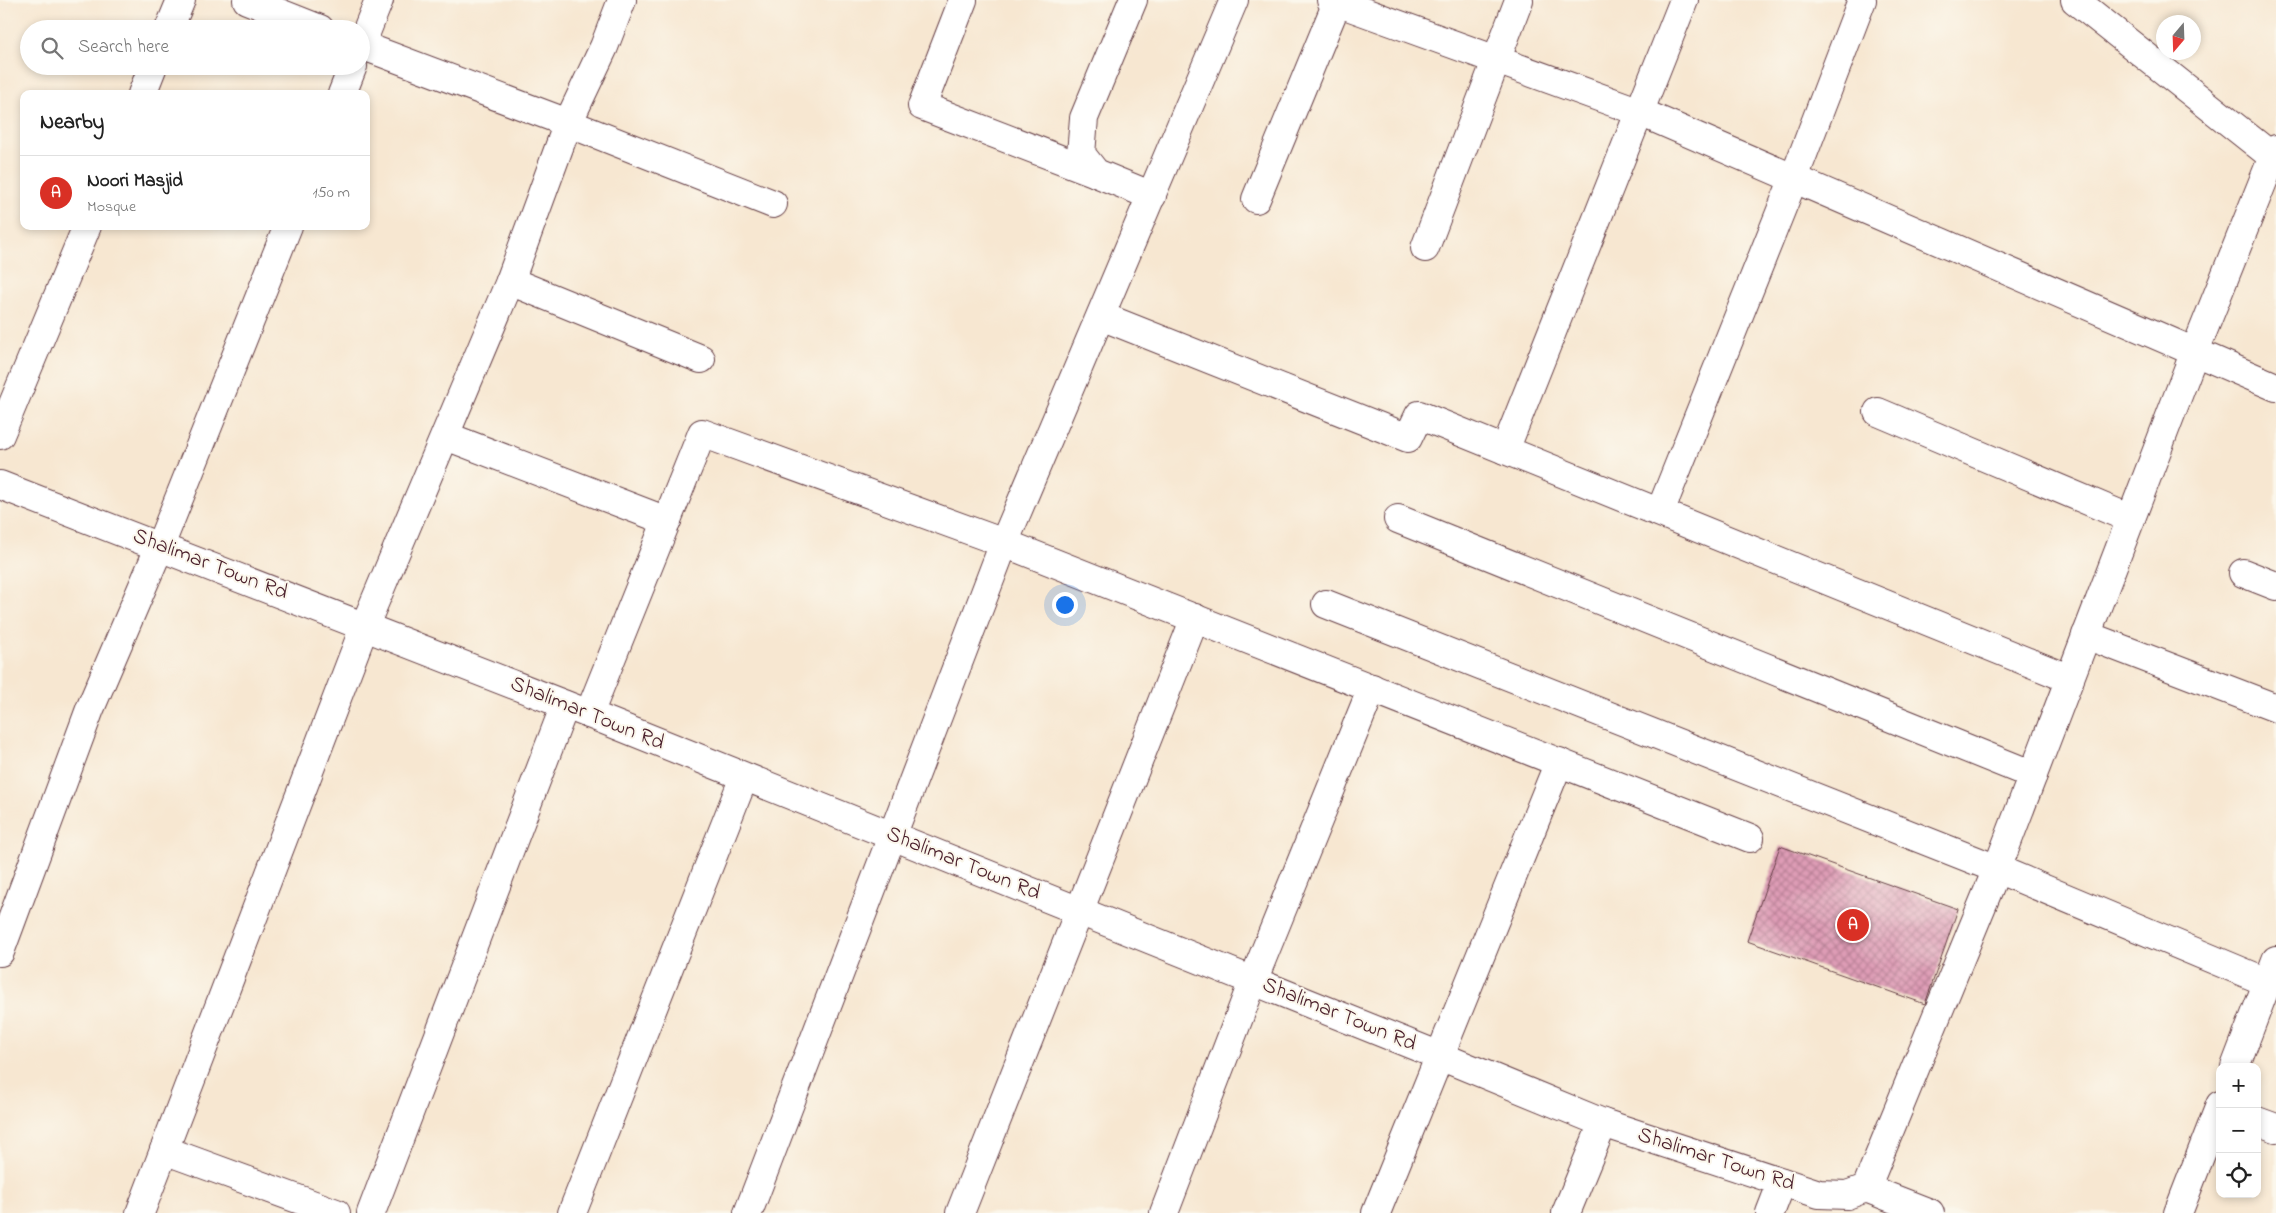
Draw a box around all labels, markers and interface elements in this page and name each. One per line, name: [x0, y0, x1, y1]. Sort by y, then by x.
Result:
north arrow: [2156, 15, 2201, 60]
search box: [20, 20, 370, 75]
icon: search: [38, 34, 66, 62]
text: Search here: [78, 34, 169, 61]
text: Nearby: [40, 108, 104, 138]
text: Noori Masjid: [87, 168, 183, 195]
text: A: [51, 181, 61, 205]
text: 150 m: [312, 181, 350, 205]
text: Mosque: [87, 195, 136, 219]
street label: Shalimar Town Rd: [128, 521, 292, 609]
your location: [1052, 592, 1078, 618]
street label: Shalimar Town Rd: [505, 668, 669, 760]
street label: Shalimar Town Rd: [881, 818, 1045, 910]
pin: A: [1837, 906, 1869, 944]
street label: Shalimar Town Rd: [1257, 969, 1421, 1061]
map controls: [2216, 1063, 2261, 1198]
button: +: [2216, 1063, 2261, 1108]
button: −: [2216, 1108, 2261, 1153]
street label: Shalimar Town Rd: [1633, 1119, 1799, 1201]
button: locate: [2216, 1153, 2261, 1198]

